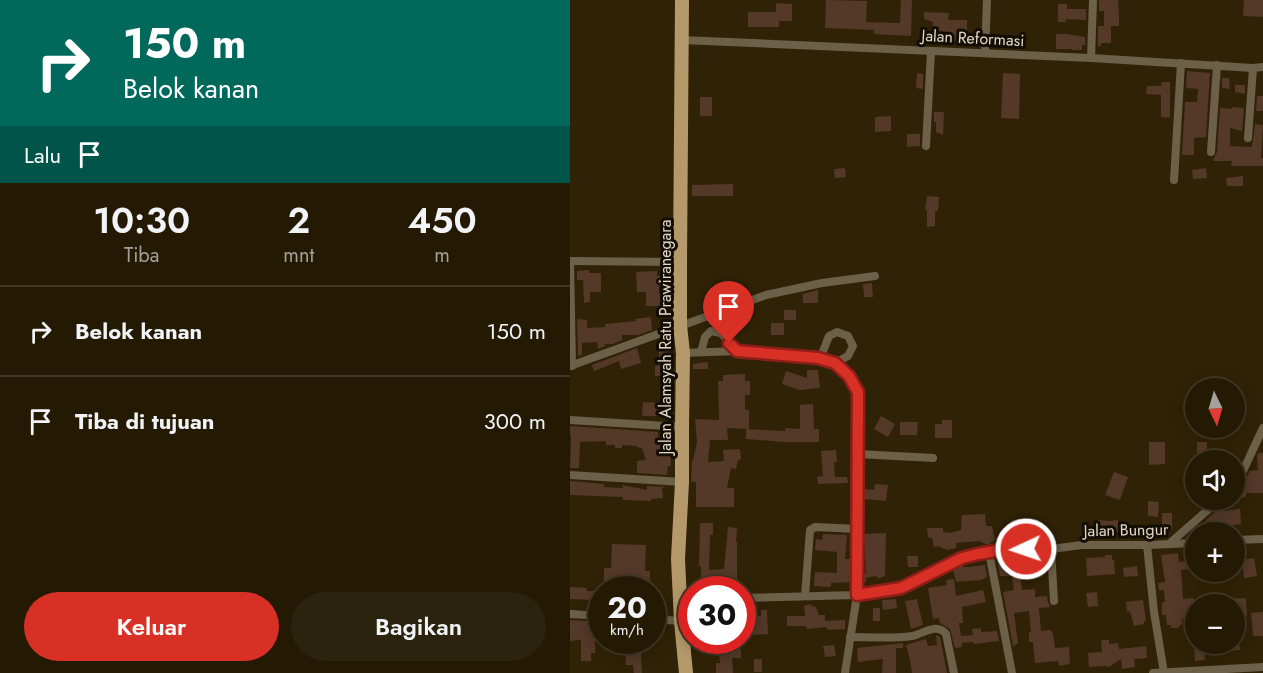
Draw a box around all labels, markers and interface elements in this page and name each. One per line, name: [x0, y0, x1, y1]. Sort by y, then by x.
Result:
text: 150 m: [123, 13, 246, 74]
icon: right: [24, 24, 102, 102]
street label: Jalan Reformasi: [919, 24, 1025, 52]
text: Belok kanan: [123, 69, 259, 108]
icon: arrive: [73, 138, 106, 171]
text: Lalu: [24, 139, 61, 171]
text: 10:30: [93, 194, 190, 246]
text: 2: [287, 194, 310, 246]
text: 450: [407, 194, 477, 246]
street label: Jalan Alamsyah Ratu Prawiranegara: [654, 220, 677, 456]
text: Tiba: [124, 241, 159, 270]
text: mnt: [283, 241, 314, 270]
text: m: [434, 241, 450, 270]
pin: [703, 281, 754, 343]
icon: arrive: [712, 290, 745, 323]
icon: right: [24, 315, 57, 348]
text: Belok kanan: [75, 315, 202, 347]
text: 150 m: [487, 315, 546, 347]
north arrow: [1185, 378, 1245, 438]
map controls: [1185, 378, 1245, 654]
icon: arrive: [24, 405, 57, 438]
text: Tiba di tujuan: [75, 405, 214, 437]
text: 300 m: [484, 405, 546, 437]
button: sound: [1185, 450, 1245, 510]
position arrow: [994, 517, 1058, 581]
street label: Jalan Bungur: [1081, 518, 1169, 542]
button: +: [1185, 522, 1245, 582]
speed limit sign: 30: [678, 576, 756, 654]
text: 20: [607, 586, 647, 629]
button: Keluar: [24, 592, 279, 661]
button: Bagikan: [291, 592, 546, 661]
button: −: [1185, 594, 1245, 654]
text: km/h: [610, 619, 644, 641]

